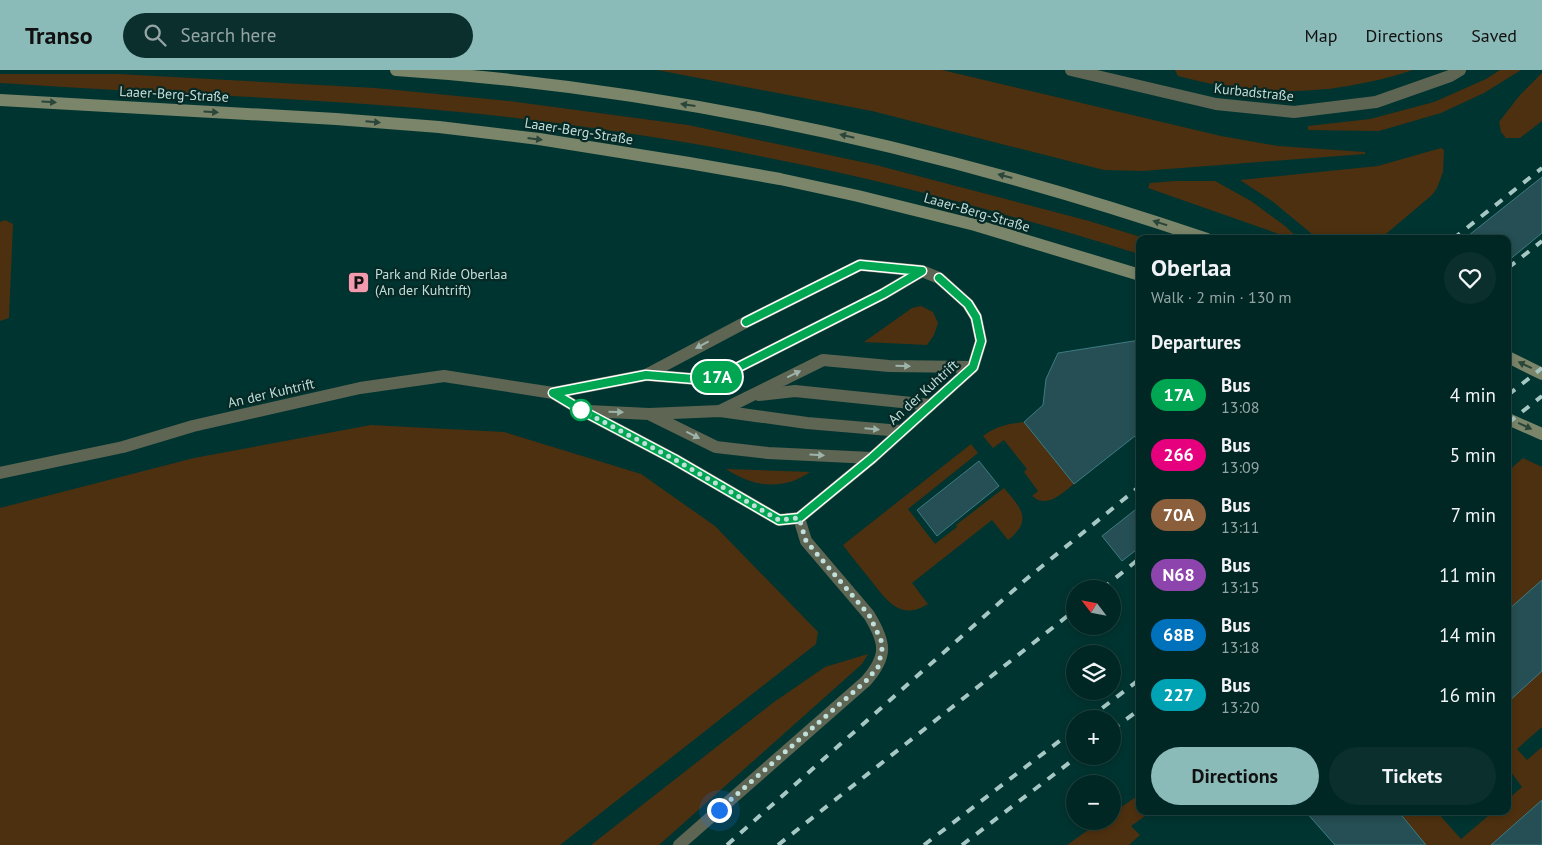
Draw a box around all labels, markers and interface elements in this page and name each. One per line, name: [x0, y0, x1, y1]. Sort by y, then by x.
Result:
search box: [123, 13, 473, 58]
text: Transo: [25, 20, 93, 51]
icon: search: [141, 21, 169, 49]
text: Search here: [181, 23, 276, 47]
text: Map: [1305, 24, 1337, 47]
text: Directions: [1365, 24, 1443, 47]
text: Saved: [1471, 24, 1517, 47]
street label: Kurbadstraße: [1213, 79, 1295, 105]
street label: Laaer-Berg-Straße: [119, 82, 229, 106]
one-way arrow: [41, 99, 57, 107]
one-way arrow: [680, 101, 696, 109]
one-way arrow: [203, 108, 219, 116]
street label: Laaer-Berg-Straße: [523, 114, 635, 148]
one-way arrow: [365, 118, 381, 126]
one-way arrow: [840, 132, 855, 140]
one-way arrow: [527, 135, 543, 143]
one-way arrow: [997, 171, 1012, 179]
street label: Laaer-Berg-Straße: [922, 188, 1032, 236]
one-way arrow: [1153, 219, 1168, 227]
text: Oberlaa: [1151, 252, 1231, 283]
button: heart: [1444, 252, 1496, 304]
place label: Park and Ride Oberlaa (An der Kuhtrift): [375, 265, 507, 299]
parking icon: Park and Ride Oberlaa (An der Kuhtrift): [347, 270, 371, 294]
text: Walk · 2 min · 130 m: [1151, 287, 1291, 307]
text: Departures: [1151, 330, 1241, 354]
one-way arrow: [695, 341, 710, 349]
street label: An der Kuhtrift: [884, 356, 962, 428]
line badge: 17A: [688, 361, 746, 393]
one-way arrow: [1518, 361, 1532, 369]
one-way arrow: [895, 362, 911, 370]
text: 17A: [702, 365, 732, 388]
one-way arrow: [787, 370, 801, 378]
text: Bus: [1221, 373, 1250, 397]
street label: An der Kuhtrift: [226, 374, 316, 412]
text: 17A: [1163, 383, 1194, 406]
text: 4 min: [1450, 383, 1496, 407]
text: 13:08: [1221, 397, 1259, 417]
unlabelled marker: [570, 399, 592, 421]
one-way arrow: [608, 409, 624, 417]
one-way arrow: [1518, 423, 1532, 431]
one-way arrow: [864, 425, 880, 433]
one-way arrow: [685, 431, 700, 439]
text: Bus: [1221, 433, 1250, 457]
text: 266: [1163, 443, 1194, 466]
text: 5 min: [1450, 443, 1496, 467]
one-way arrow: [809, 452, 825, 460]
text: 13:09: [1221, 457, 1259, 477]
text: Bus: [1221, 493, 1250, 517]
text: 70A: [1163, 503, 1194, 526]
text: 7 min: [1451, 503, 1496, 527]
text: 13:11: [1221, 517, 1259, 537]
text: Bus: [1221, 553, 1250, 577]
text: N68: [1162, 563, 1195, 586]
text: 11 min: [1439, 563, 1496, 587]
text: 13:15: [1221, 577, 1259, 597]
north arrow: [1066, 580, 1121, 635]
map controls: [1066, 580, 1121, 830]
text: Bus: [1221, 613, 1250, 637]
text: 68B: [1163, 623, 1194, 646]
text: 14 min: [1439, 623, 1496, 647]
text: 13:18: [1221, 637, 1259, 657]
button: layers: [1066, 645, 1121, 700]
text: Bus: [1221, 673, 1250, 697]
text: 227: [1163, 683, 1194, 706]
text: 16 min: [1439, 683, 1496, 707]
text: 13:20: [1221, 697, 1259, 717]
button: +: [1066, 710, 1121, 765]
button: Directions: [1151, 747, 1319, 805]
button: Tickets: [1329, 747, 1496, 805]
button: −: [1066, 775, 1121, 830]
your location: [707, 798, 732, 823]

